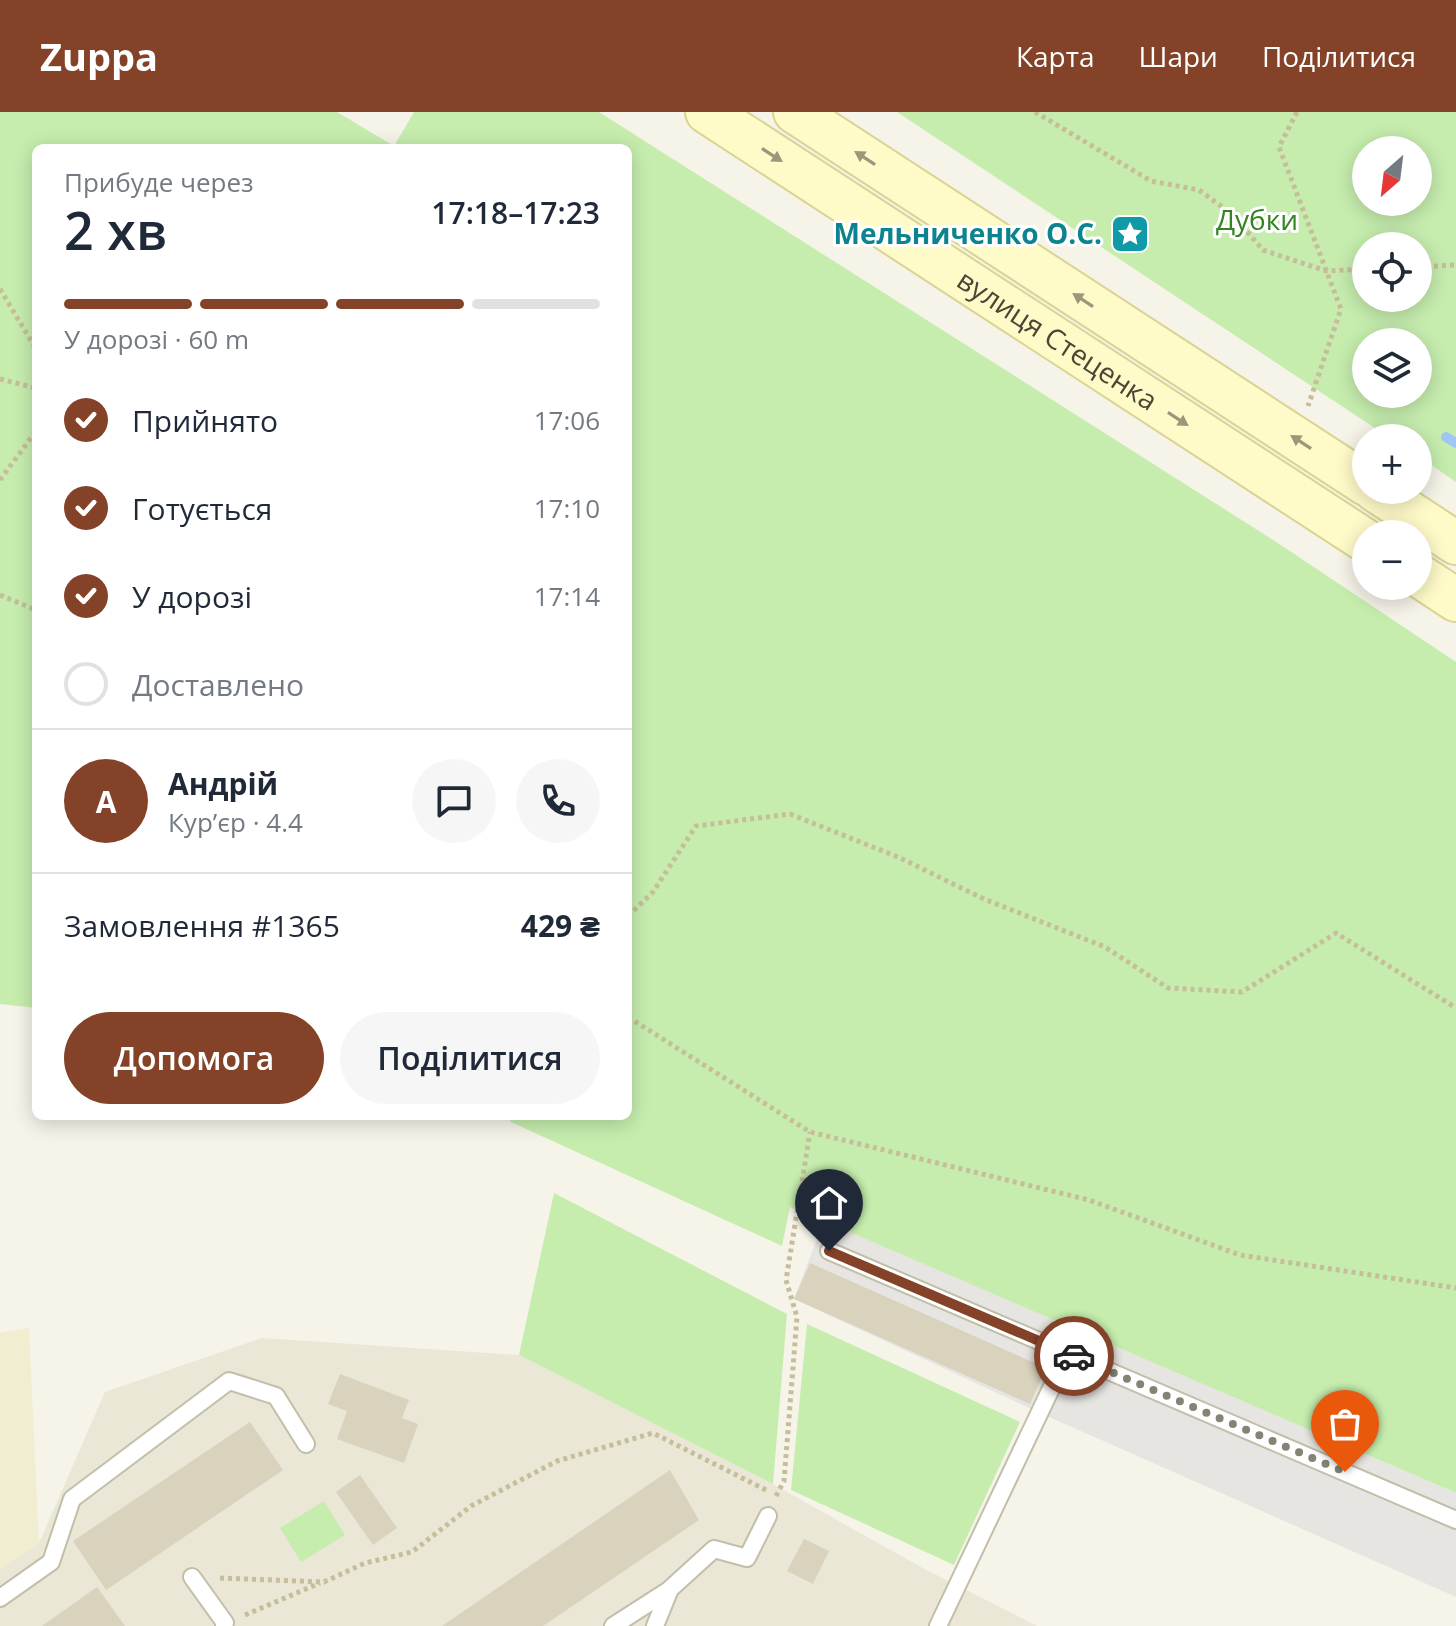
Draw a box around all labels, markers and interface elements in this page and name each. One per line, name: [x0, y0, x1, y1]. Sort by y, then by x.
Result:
text: Zuppa: [40, 30, 158, 82]
text: Карта: [1016, 37, 1095, 75]
text: Шари: [1139, 37, 1218, 75]
text: Поділитися: [1262, 37, 1416, 75]
north arrow: [1352, 136, 1432, 216]
map controls: [1352, 136, 1432, 600]
one-way arrow: [762, 147, 783, 162]
one-way arrow: [854, 151, 876, 166]
text: Прибуде через: [64, 164, 254, 200]
text: 17:18–17:23: [431, 192, 600, 233]
text: 2 хв: [64, 194, 167, 265]
park label: Дубки: [1216, 200, 1298, 238]
place icon: Мельниченко О.С.: [1109, 213, 1151, 255]
place label: Мельниченко О.С.: [834, 214, 1102, 252]
button: locate: [1352, 232, 1432, 312]
street label: вулиця Стеценка: [950, 260, 1165, 418]
one-way arrow: [1072, 293, 1094, 307]
text: У дорозі · 60 m: [64, 321, 249, 357]
button: layers: [1352, 328, 1432, 408]
icon: check: [64, 398, 108, 442]
text: Прийнято: [132, 400, 278, 441]
text: 17:06: [534, 402, 600, 438]
one-way arrow: [1167, 411, 1189, 425]
button: +: [1352, 424, 1432, 504]
one-way arrow: [1290, 434, 1311, 449]
icon: check: [64, 486, 108, 530]
text: Готується: [132, 488, 272, 529]
text: 17:10: [534, 490, 600, 526]
button: −: [1352, 520, 1432, 600]
icon: check: [64, 574, 108, 618]
text: У дорозі: [132, 576, 252, 617]
text: 17:14: [534, 578, 600, 614]
text: Доставлено: [132, 664, 304, 705]
button: chat: [412, 759, 496, 843]
button: phone: [516, 759, 600, 843]
text: Андрій: [168, 763, 278, 804]
text: А: [96, 781, 116, 822]
text: Кур’єр · 4.4: [168, 804, 303, 840]
text: Замовлення #1365: [64, 905, 340, 946]
text: 429 ₴: [521, 905, 600, 946]
button: Допомога: [64, 1012, 324, 1104]
button: Поділитися: [340, 1012, 600, 1104]
pin: [795, 1169, 863, 1251]
icon: home: [807, 1181, 851, 1225]
courier: [1034, 1316, 1114, 1396]
icon: car: [1052, 1334, 1096, 1378]
pin: [1311, 1390, 1379, 1472]
icon: bag: [1323, 1402, 1367, 1446]

